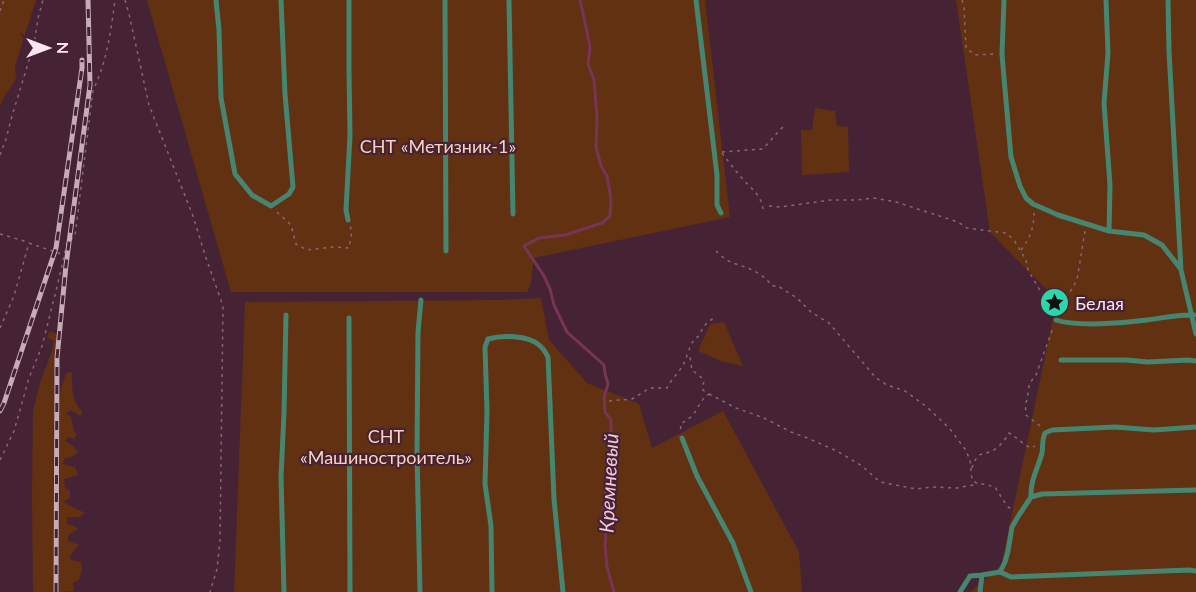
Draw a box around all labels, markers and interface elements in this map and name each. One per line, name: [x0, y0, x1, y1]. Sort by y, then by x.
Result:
north arrow: [18, 18, 78, 78]
text: N: [54, 42, 73, 54]
park label: СНТ «Метизник-1»: [360, 135, 516, 157]
place icon: Белая: [1038, 287, 1070, 319]
place label: Белая: [1075, 292, 1124, 314]
park label: СНТ «Машиностроитель»: [300, 425, 472, 468]
water label: Кремневый: [593, 433, 623, 533]

